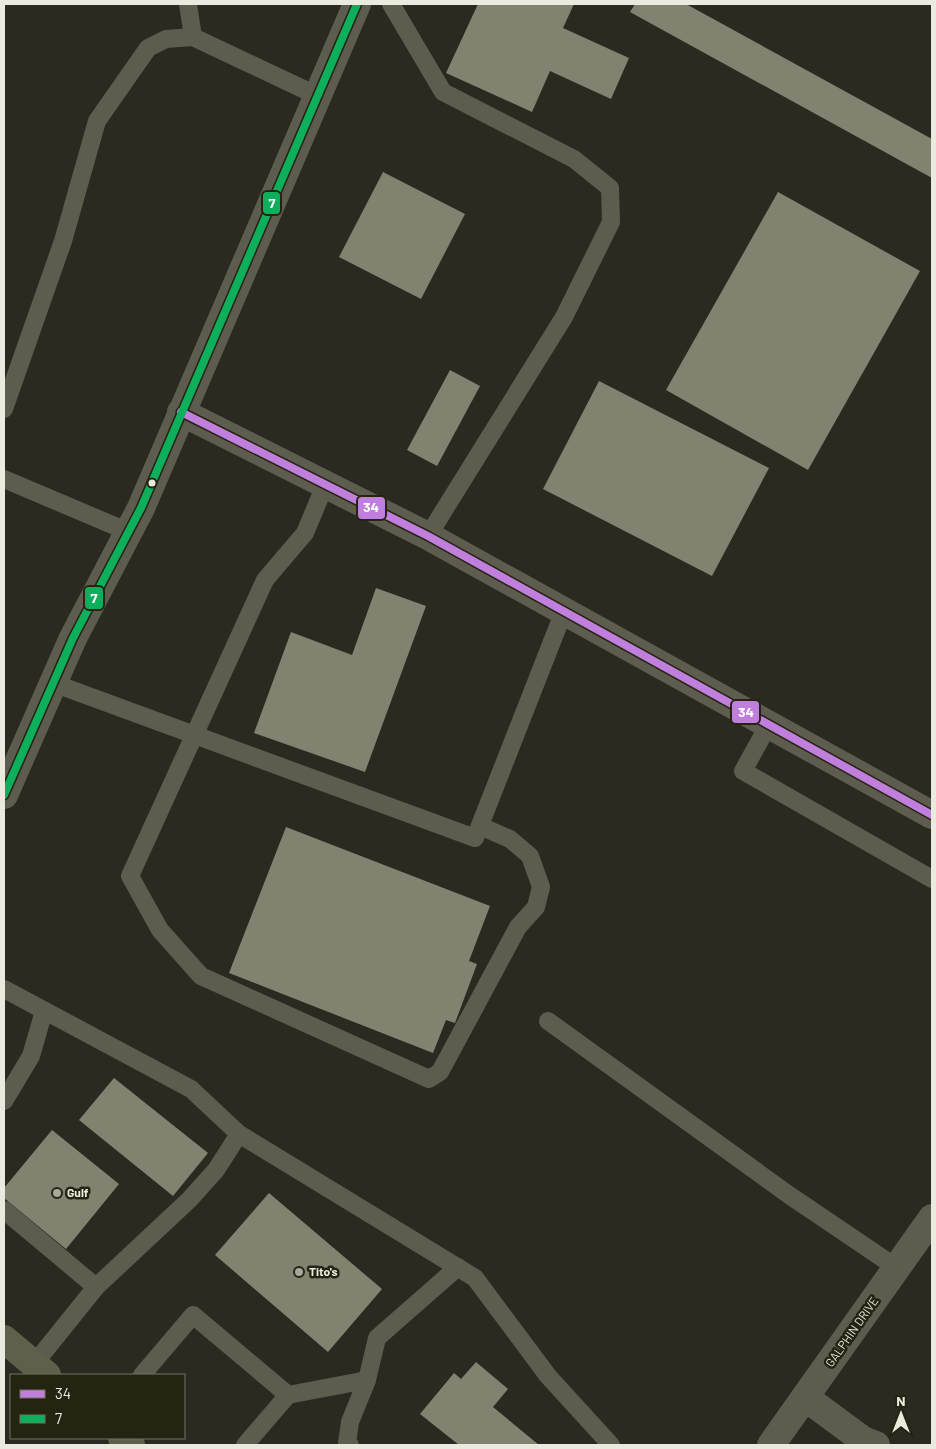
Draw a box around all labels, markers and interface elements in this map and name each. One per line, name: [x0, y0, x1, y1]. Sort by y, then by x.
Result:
line badge: 7: [262, 191, 281, 215]
text: 7: [269, 194, 276, 211]
unlabelled marker: [147, 478, 157, 488]
line badge: 34: [357, 496, 386, 520]
text: 34: [363, 498, 379, 515]
line badge: 7: [84, 586, 104, 610]
text: 7: [91, 589, 98, 606]
line badge: 34: [731, 700, 760, 724]
text: 34: [738, 703, 754, 720]
place label: Gulf: [67, 1185, 89, 1199]
marker: Gulf: [51, 1187, 63, 1199]
place label: Tito's: [309, 1264, 338, 1278]
marker: Tito's: [293, 1266, 305, 1278]
street label: GALPHIN DRIVE: [822, 1294, 880, 1369]
legend: [10, 1374, 185, 1439]
text: 34: [55, 1384, 71, 1402]
north arrow: [876, 1389, 926, 1439]
text: N: [896, 1392, 906, 1409]
text: 7: [55, 1409, 62, 1427]

